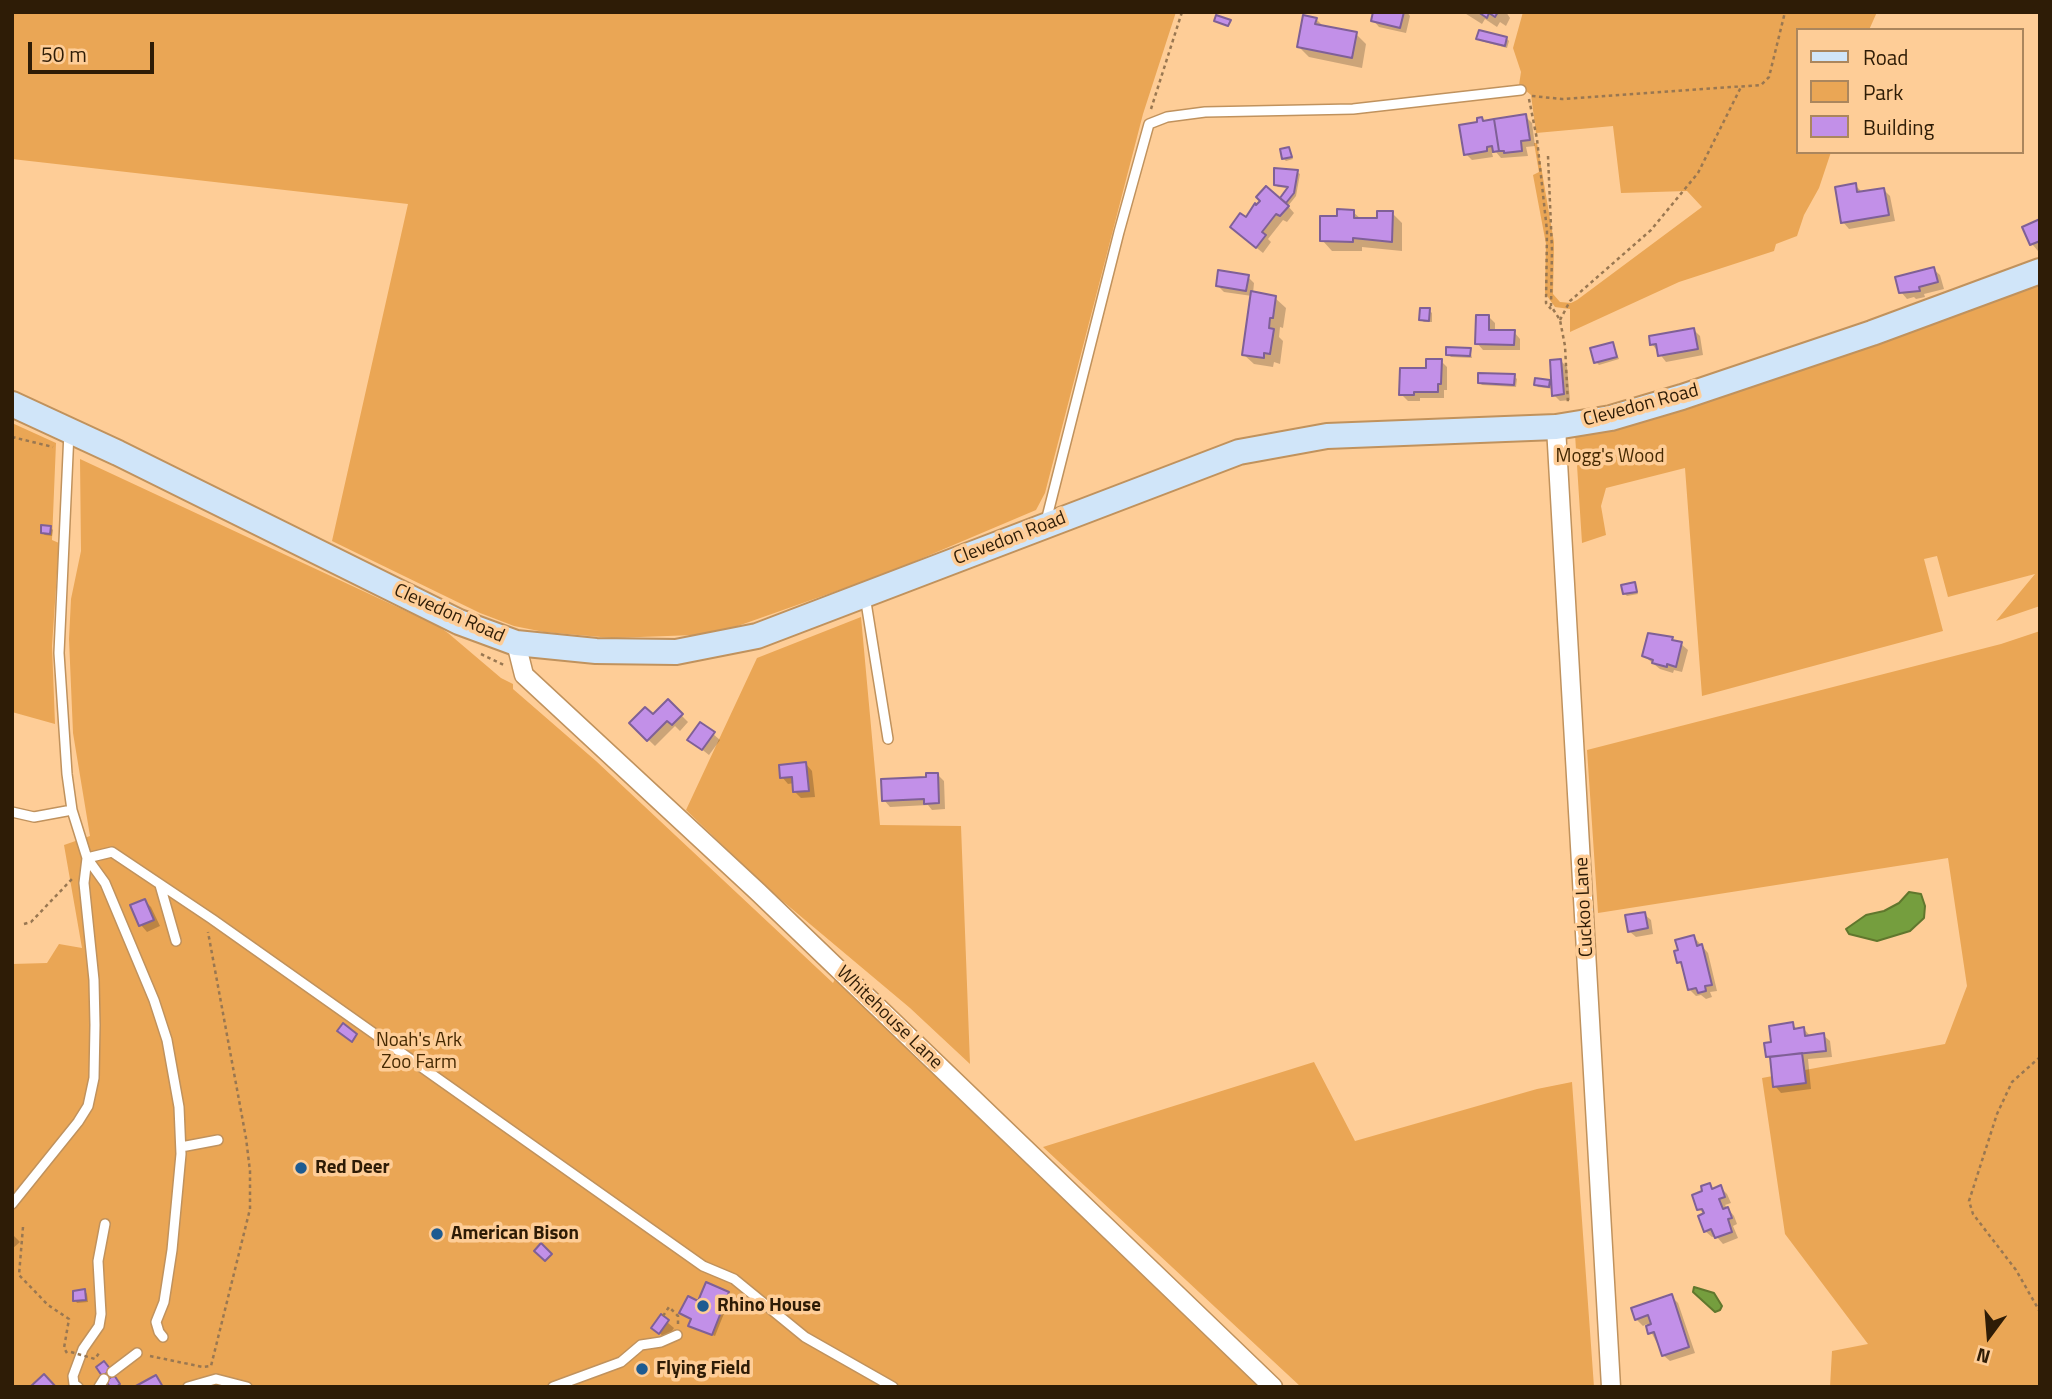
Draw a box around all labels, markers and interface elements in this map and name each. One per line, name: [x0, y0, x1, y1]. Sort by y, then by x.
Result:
scale bar: [32, 28, 158, 72]
legend: [1797, 28, 2024, 154]
text: 50 m: [41, 38, 87, 70]
text: Road: [1863, 41, 1908, 73]
text: Park: [1863, 76, 1903, 108]
text: Building: [1863, 111, 1934, 143]
street label: Clevedon Road: [1581, 380, 1701, 432]
park label: Mogg's Wood: [1556, 446, 1664, 468]
street label: Clevedon Road: [951, 507, 1069, 571]
street label: Clevedon Road: [390, 580, 508, 648]
street label: Cuckoo Lane: [1571, 856, 1599, 958]
street label: Whitehouse Lane: [831, 962, 947, 1074]
park label: Noah's Ark Zoo Farm: [376, 1030, 462, 1074]
place label: Red Deer: [315, 1157, 389, 1179]
marker: Red Deer: [293, 1160, 309, 1176]
place label: American Bison: [451, 1223, 579, 1245]
marker: American Bison: [429, 1226, 445, 1242]
place label: Rhino House: [717, 1295, 821, 1317]
marker: Rhino House: [695, 1298, 711, 1314]
north arrow: [1954, 1301, 2024, 1371]
text: N: [1973, 1341, 1993, 1372]
place label: Flying Field: [656, 1358, 751, 1380]
marker: Flying Field: [634, 1361, 650, 1377]

